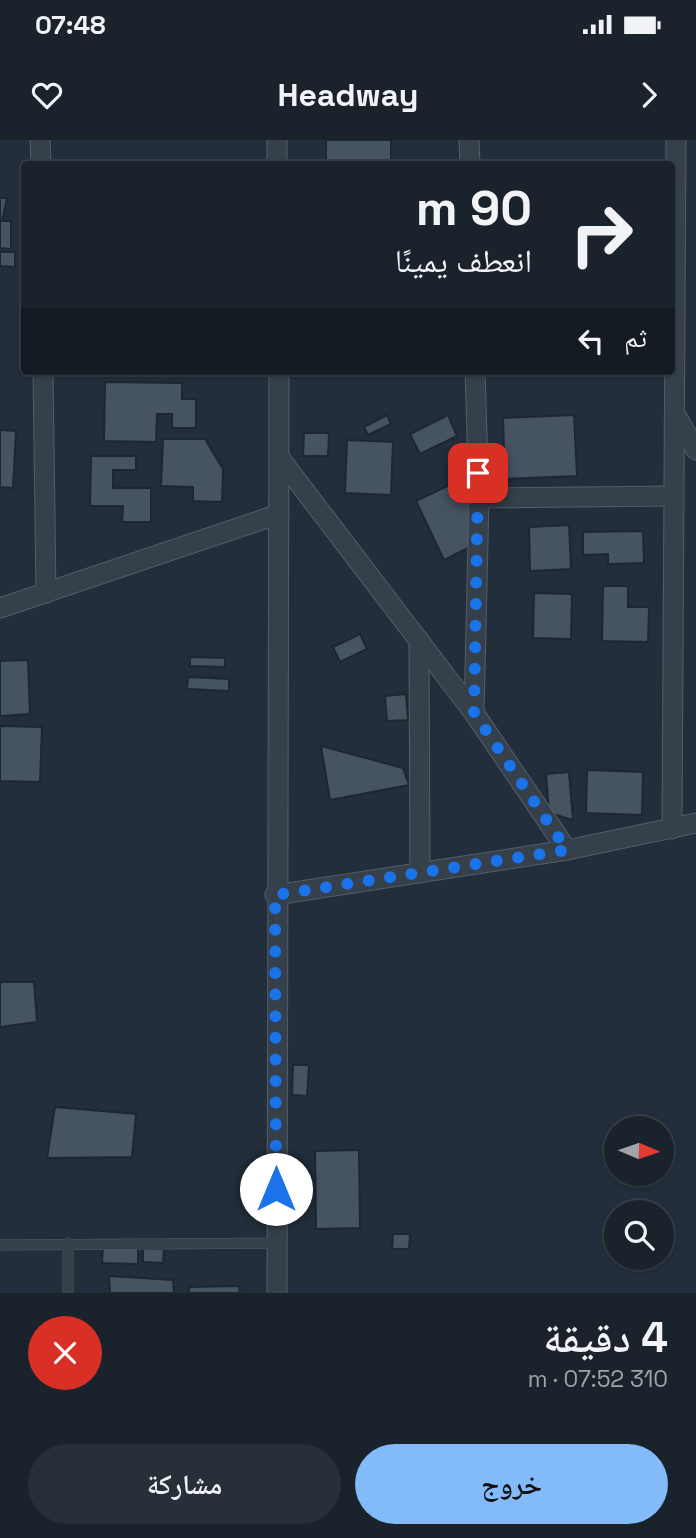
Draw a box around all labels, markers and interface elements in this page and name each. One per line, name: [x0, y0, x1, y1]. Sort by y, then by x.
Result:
text: 07:48: [35, 8, 106, 42]
text: Headway: [278, 75, 418, 115]
icon: heart: [28, 76, 66, 114]
icon: forward: [630, 76, 668, 114]
text: 90 m: [416, 177, 532, 239]
icon: right: [556, 189, 647, 280]
text: انعطف يمينًا: [395, 241, 532, 281]
text: ثم: [624, 321, 647, 355]
icon: left: [572, 322, 610, 360]
pin: [448, 443, 508, 503]
icon: arrive: [459, 454, 497, 492]
north arrow: [604, 1116, 674, 1186]
map controls: [604, 1116, 674, 1270]
position arrow: [239, 1152, 313, 1226]
button: search: [604, 1200, 674, 1270]
text: 4 دقيقة: [543, 1311, 668, 1364]
button: close: [28, 1316, 102, 1390]
text: 310 m · 07:52: [528, 1364, 668, 1394]
button: مشاركة: [28, 1444, 341, 1524]
button: خروج: [355, 1444, 668, 1524]

